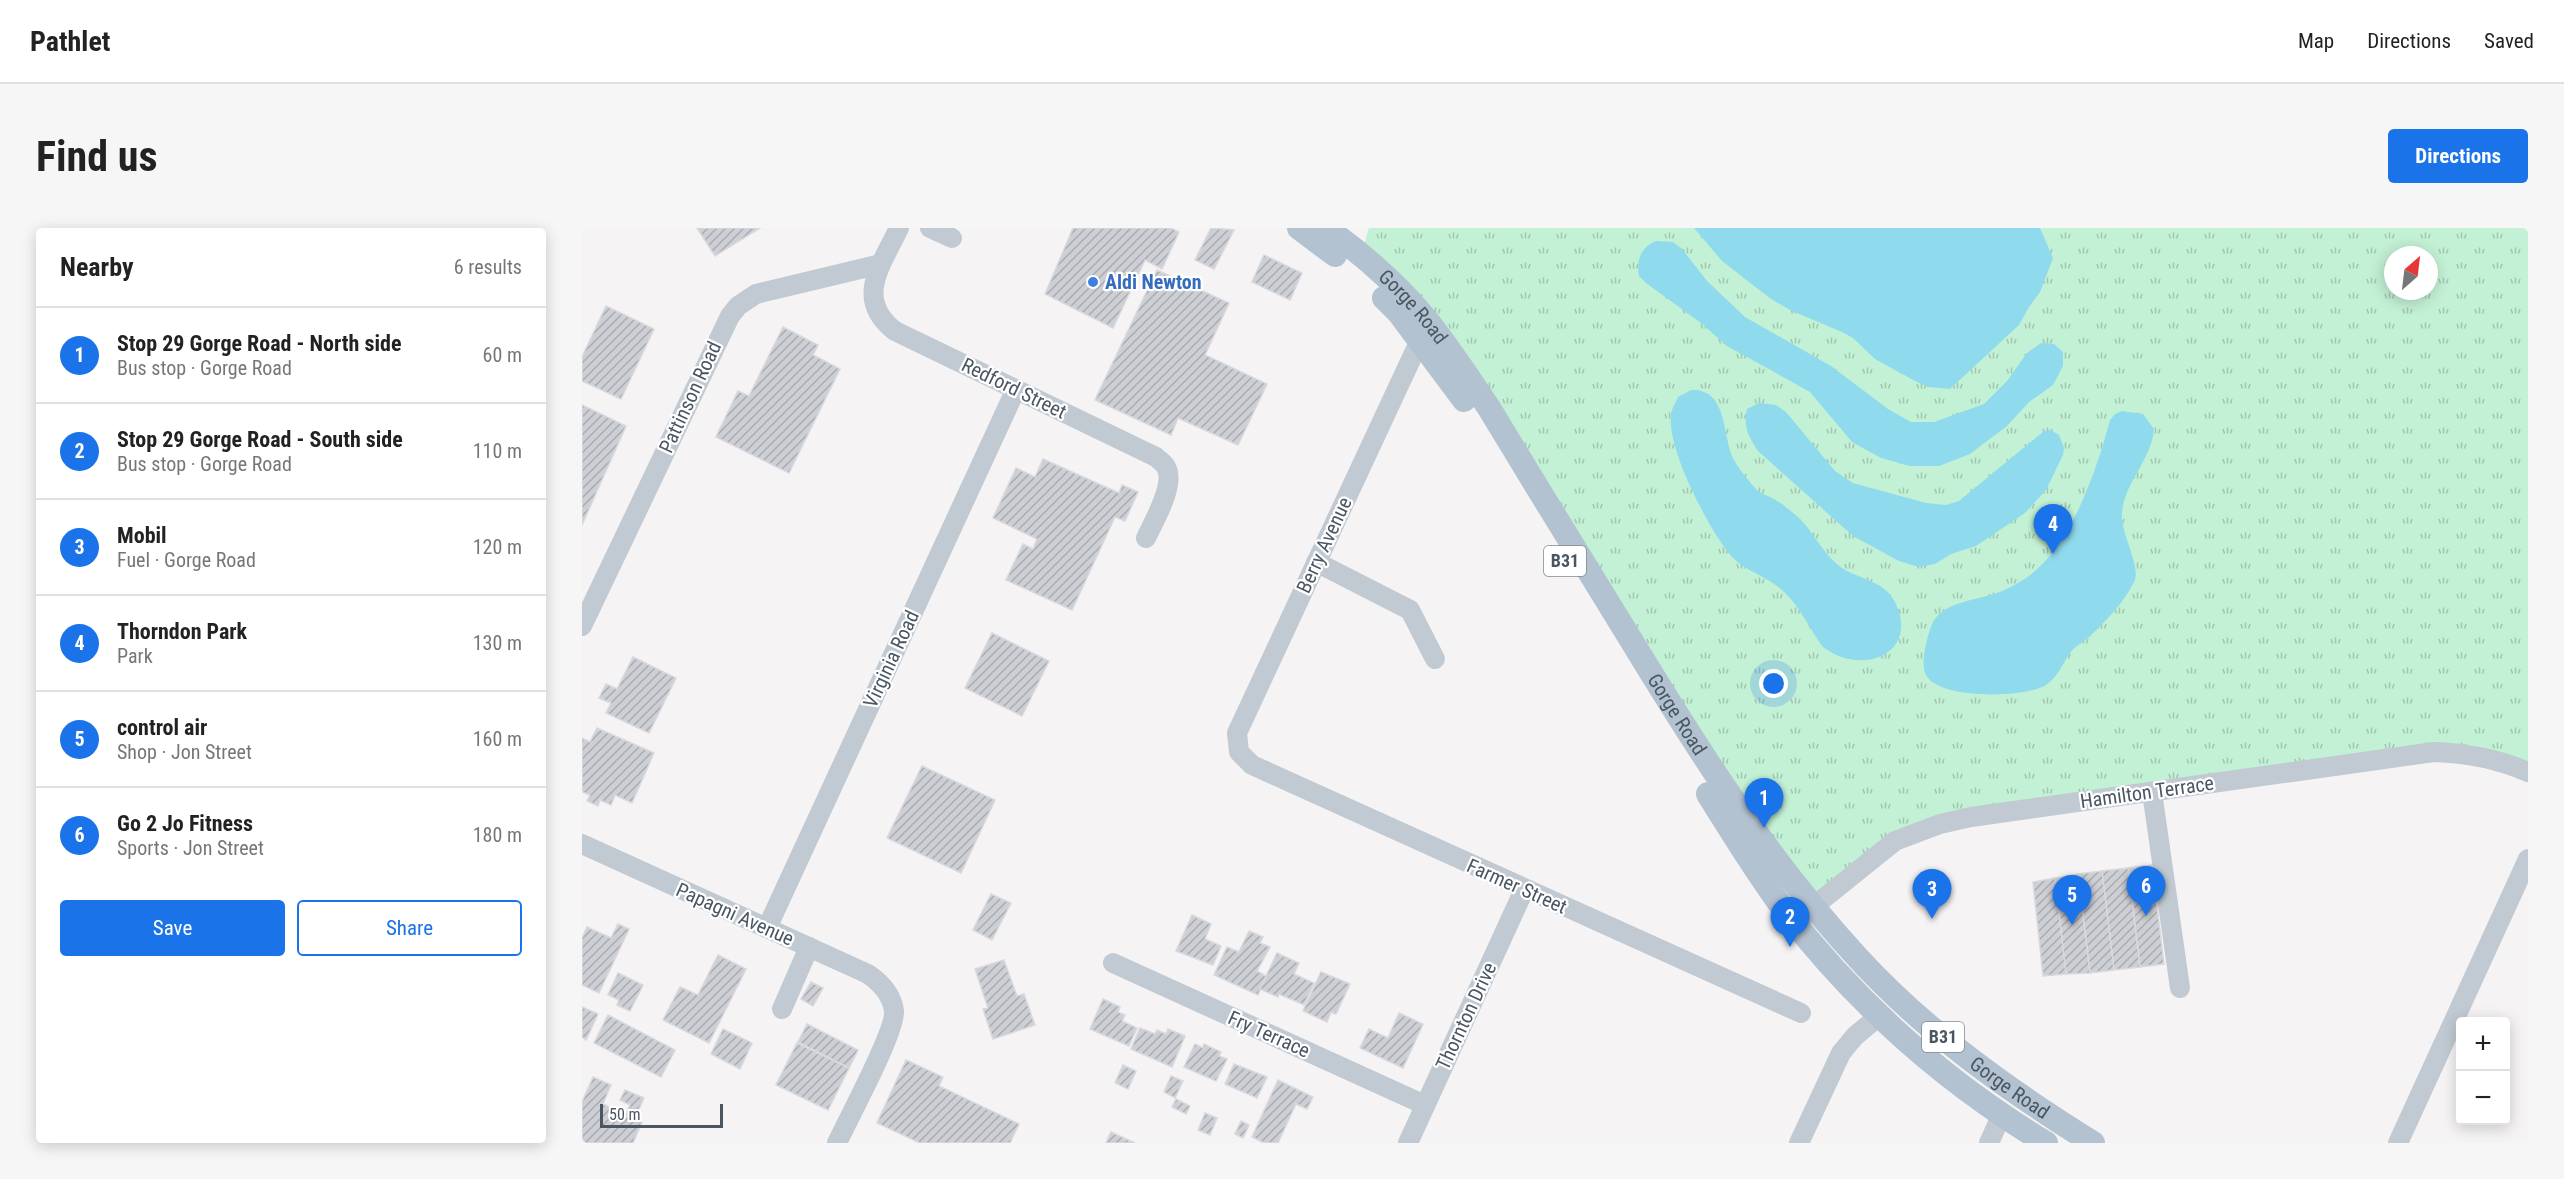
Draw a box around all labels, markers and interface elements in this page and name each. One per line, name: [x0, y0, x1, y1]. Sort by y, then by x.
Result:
text: Pathlet: [30, 25, 110, 58]
text: Map: [2298, 29, 2334, 53]
text: Directions: [2367, 29, 2451, 53]
text: Saved: [2484, 29, 2534, 53]
button: Directions: [2388, 129, 2528, 183]
text: Find us: [36, 132, 157, 181]
north arrow: [2384, 246, 2438, 300]
text: Nearby: [60, 252, 134, 282]
text: 6 results: [454, 255, 522, 279]
street label: Gorge Road: [1374, 264, 1453, 349]
place label: Aldi Newton: [1105, 270, 1202, 294]
marker: Aldi Newton: [1086, 275, 1100, 289]
text: Stop 29 Gorge Road - North side: [117, 331, 401, 356]
street label: Pattinson Road: [654, 337, 726, 457]
text: 1: [74, 343, 85, 367]
text: 60 m: [483, 343, 522, 367]
street label: Redford Street: [958, 352, 1070, 424]
text: Bus stop · Gorge Road: [117, 356, 292, 380]
text: Stop 29 Gorge Road - South side: [117, 427, 403, 452]
text: 2: [74, 439, 85, 463]
text: 110 m: [473, 439, 522, 463]
text: Bus stop · Gorge Road: [117, 452, 292, 476]
street label: Berry Avenue: [1291, 493, 1357, 597]
pin: 4: [2034, 504, 2072, 554]
text: Mobil: [117, 523, 167, 548]
text: 3: [74, 535, 85, 559]
text: 120 m: [473, 535, 522, 559]
road number: B31: [1544, 546, 1586, 576]
text: Fuel · Gorge Road: [117, 548, 256, 572]
street label: Virginia Road: [858, 606, 924, 712]
text: Thorndon Park: [117, 619, 247, 644]
text: 4: [74, 631, 85, 655]
text: 130 m: [473, 631, 522, 655]
text: Park: [117, 644, 153, 668]
street label: Gorge Road: [1643, 669, 1712, 760]
your location: [1759, 669, 1788, 698]
text: control air: [117, 715, 207, 740]
text: 5: [74, 727, 85, 751]
text: 160 m: [473, 727, 522, 751]
text: Shop · Jon Street: [117, 740, 252, 764]
street label: Hamilton Terrace: [2079, 771, 2215, 813]
pin: 1: [1744, 778, 1784, 828]
text: Go 2 Jo Fitness: [117, 811, 253, 836]
text: 6: [74, 823, 85, 847]
text: 180 m: [473, 823, 522, 847]
text: Sports · Jon Street: [117, 836, 264, 860]
street label: Farmer Street: [1463, 853, 1571, 919]
pin: 6: [2126, 866, 2166, 916]
pin: 3: [1912, 870, 1952, 919]
pin: 5: [2052, 876, 2092, 925]
street label: Papagni Avenue: [672, 877, 798, 951]
pin: 2: [1770, 898, 1810, 947]
button: Save: [60, 900, 285, 956]
button: Share: [297, 900, 522, 956]
street label: Thornton Drive: [1431, 958, 1501, 1074]
street label: Fry Terrace: [1224, 1005, 1314, 1063]
map controls: [2456, 1017, 2510, 1125]
button: +: [2456, 1017, 2510, 1071]
road number: B31: [1922, 1022, 1964, 1052]
street label: Gorge Road: [1965, 1051, 2054, 1124]
button: −: [2456, 1071, 2510, 1125]
scale bar: [600, 1101, 723, 1128]
text: 50 m: [609, 1105, 641, 1124]

